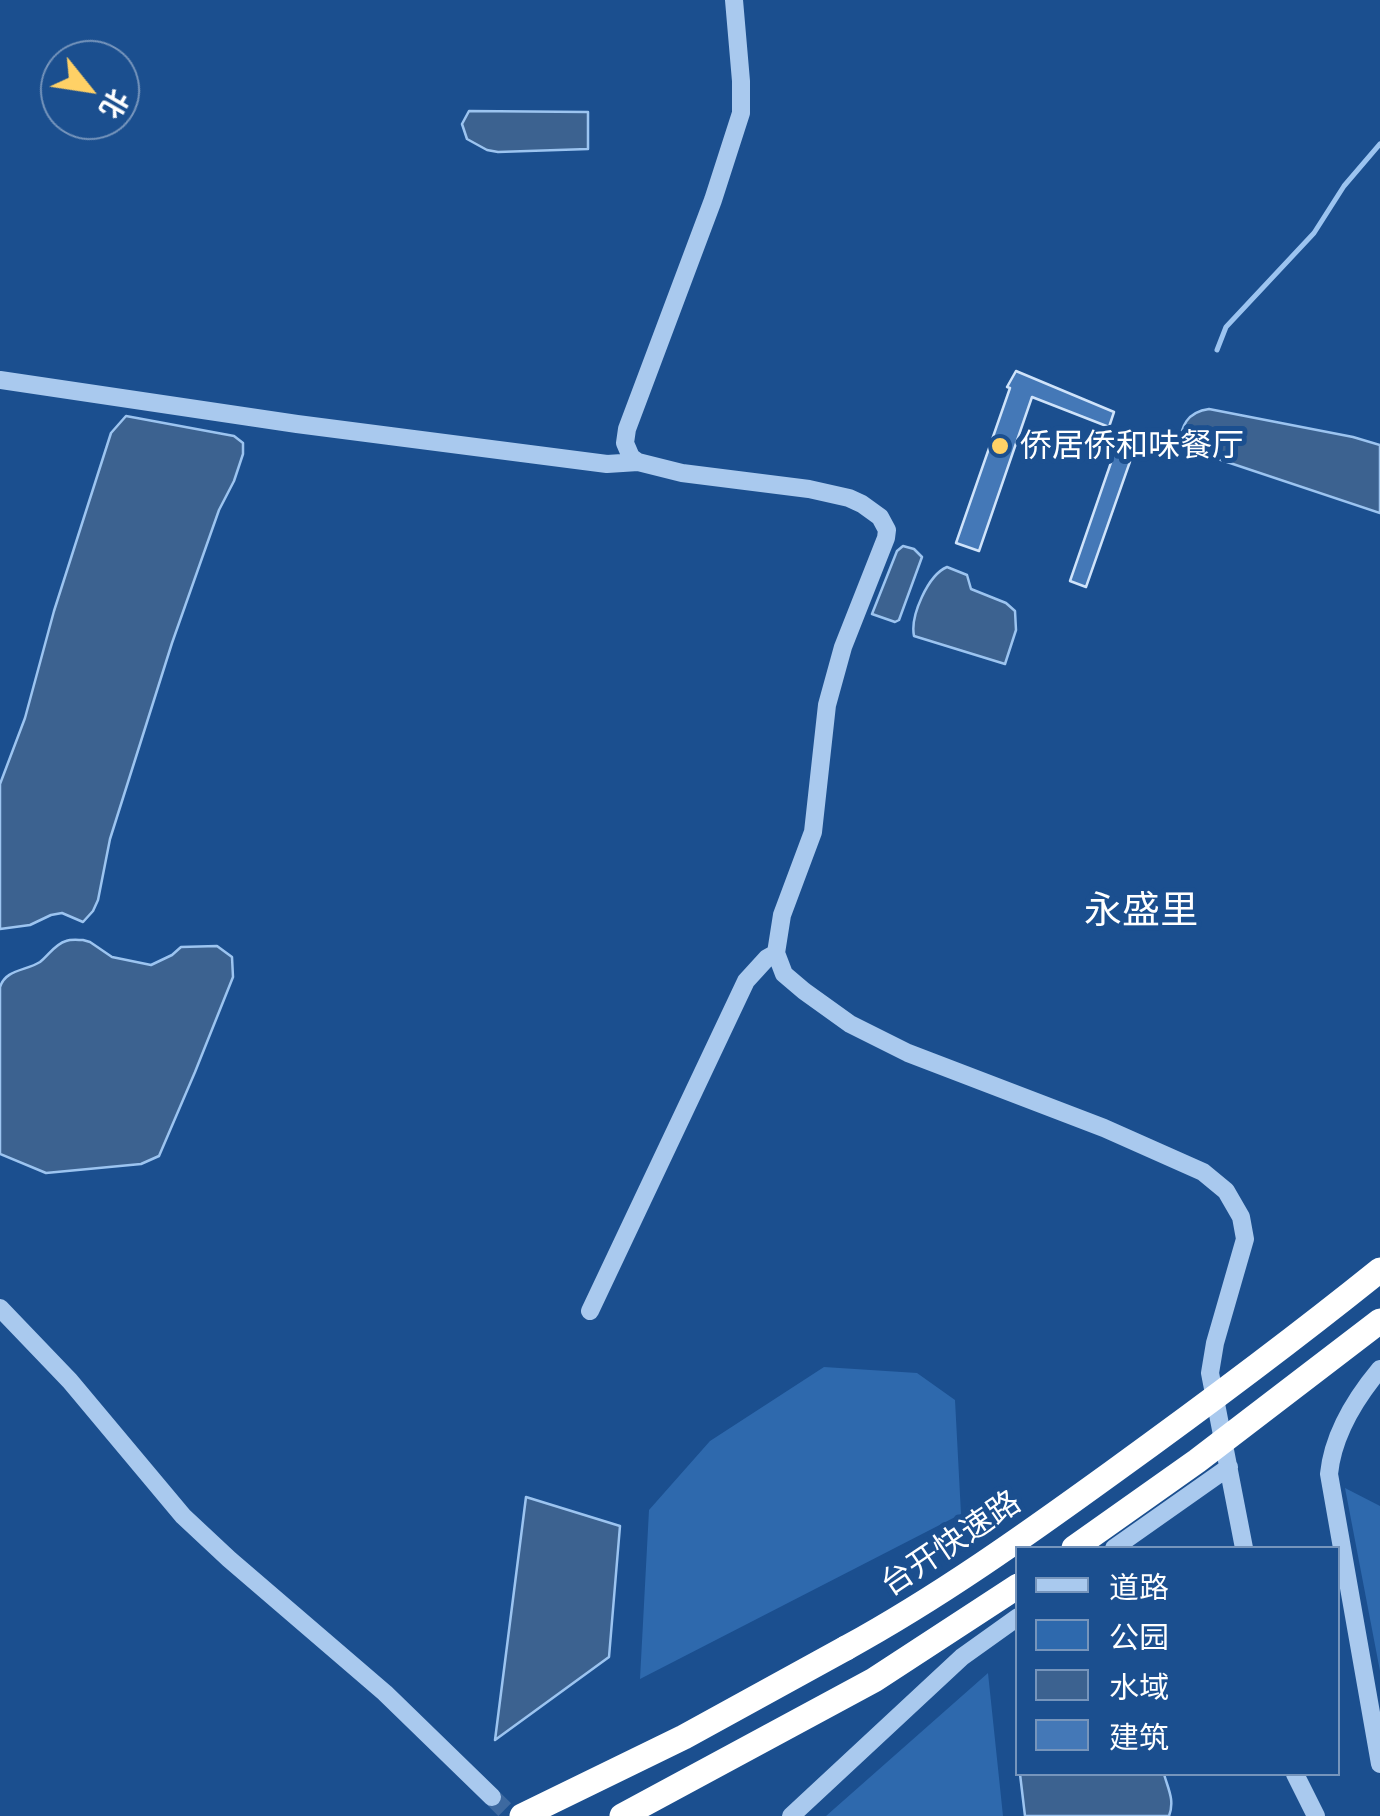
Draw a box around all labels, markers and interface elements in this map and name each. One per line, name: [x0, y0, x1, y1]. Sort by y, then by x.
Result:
north arrow: [40, 40, 140, 140]
text: 北: [93, 83, 137, 125]
place label: 侨居侨和味餐厅: [1020, 427, 1244, 465]
marker: 侨居侨和味餐厅: [989, 435, 1011, 457]
district label: 永盛里: [1084, 889, 1198, 935]
street label: 台开快速路: [874, 1483, 1028, 1605]
legend: [1015, 1546, 1340, 1776]
text: 道路: [1109, 1568, 1169, 1606]
text: 公园: [1109, 1618, 1169, 1656]
text: 水域: [1109, 1668, 1169, 1706]
text: 建筑: [1109, 1718, 1169, 1756]

